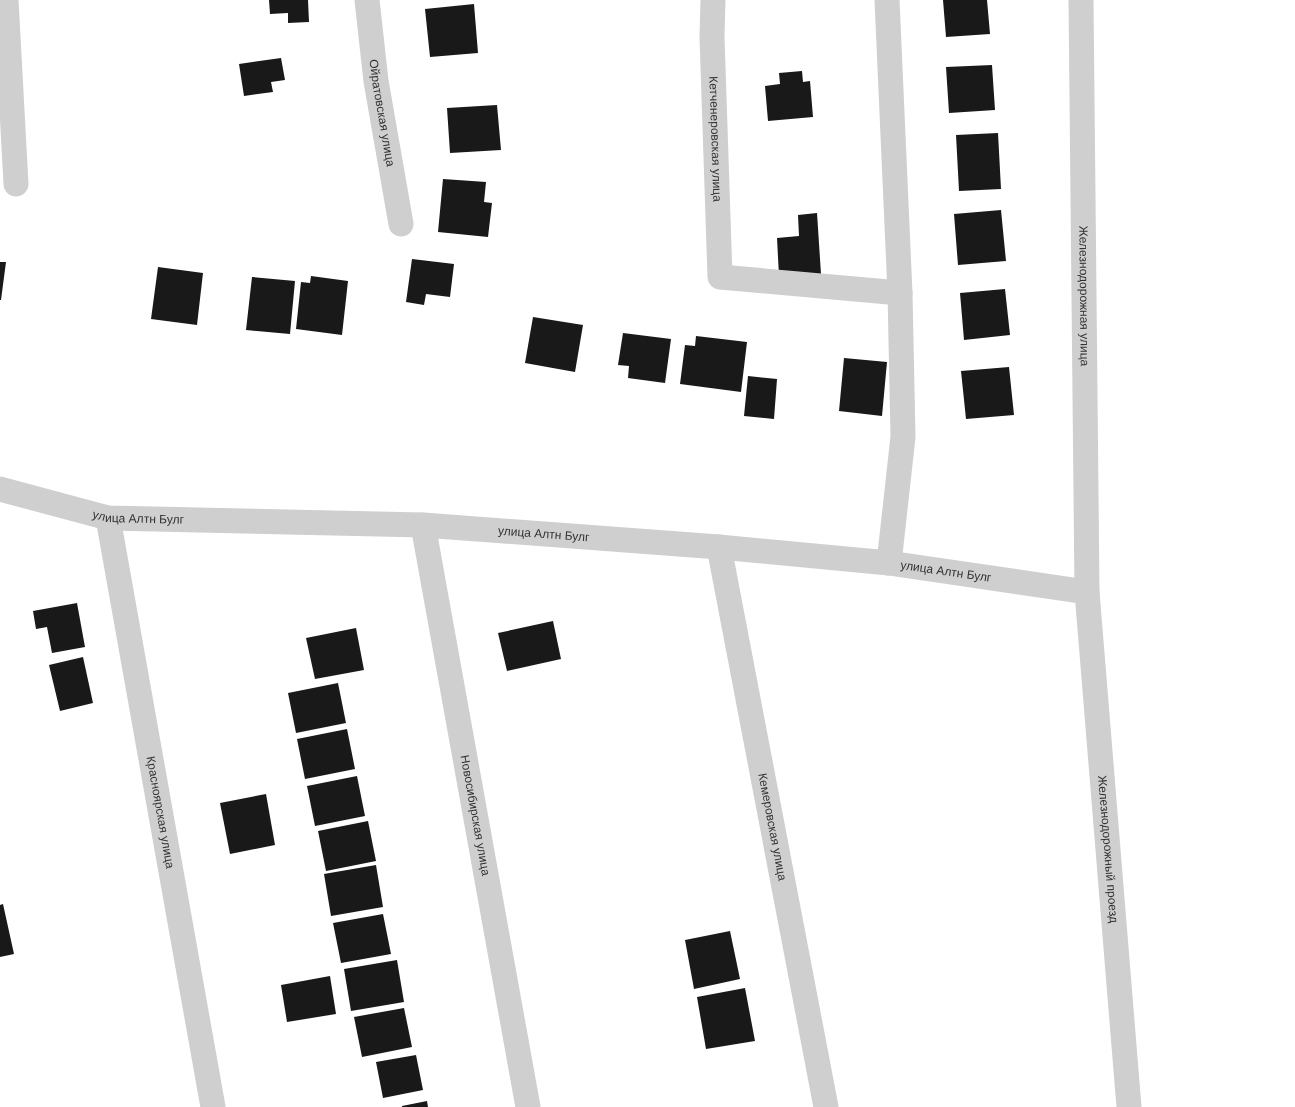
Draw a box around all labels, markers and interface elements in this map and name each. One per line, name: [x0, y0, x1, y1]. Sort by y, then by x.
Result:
street label: Ойратовская улица: [367, 59, 398, 168]
street label: Кетченеровская улица: [706, 76, 724, 202]
street label: Железнодорожная улица: [1076, 226, 1092, 367]
street label: улица Алтн Булг: [91, 507, 185, 527]
street label: улица Алтн Булг: [498, 524, 591, 544]
street label: улица Алтн Булг: [900, 558, 993, 585]
street label: Новосибирская улица: [458, 754, 493, 877]
street label: Красноярская улица: [144, 755, 177, 870]
street label: Кемеровская улица: [755, 772, 790, 882]
street label: Железнодорожный проезд: [1095, 775, 1121, 923]

